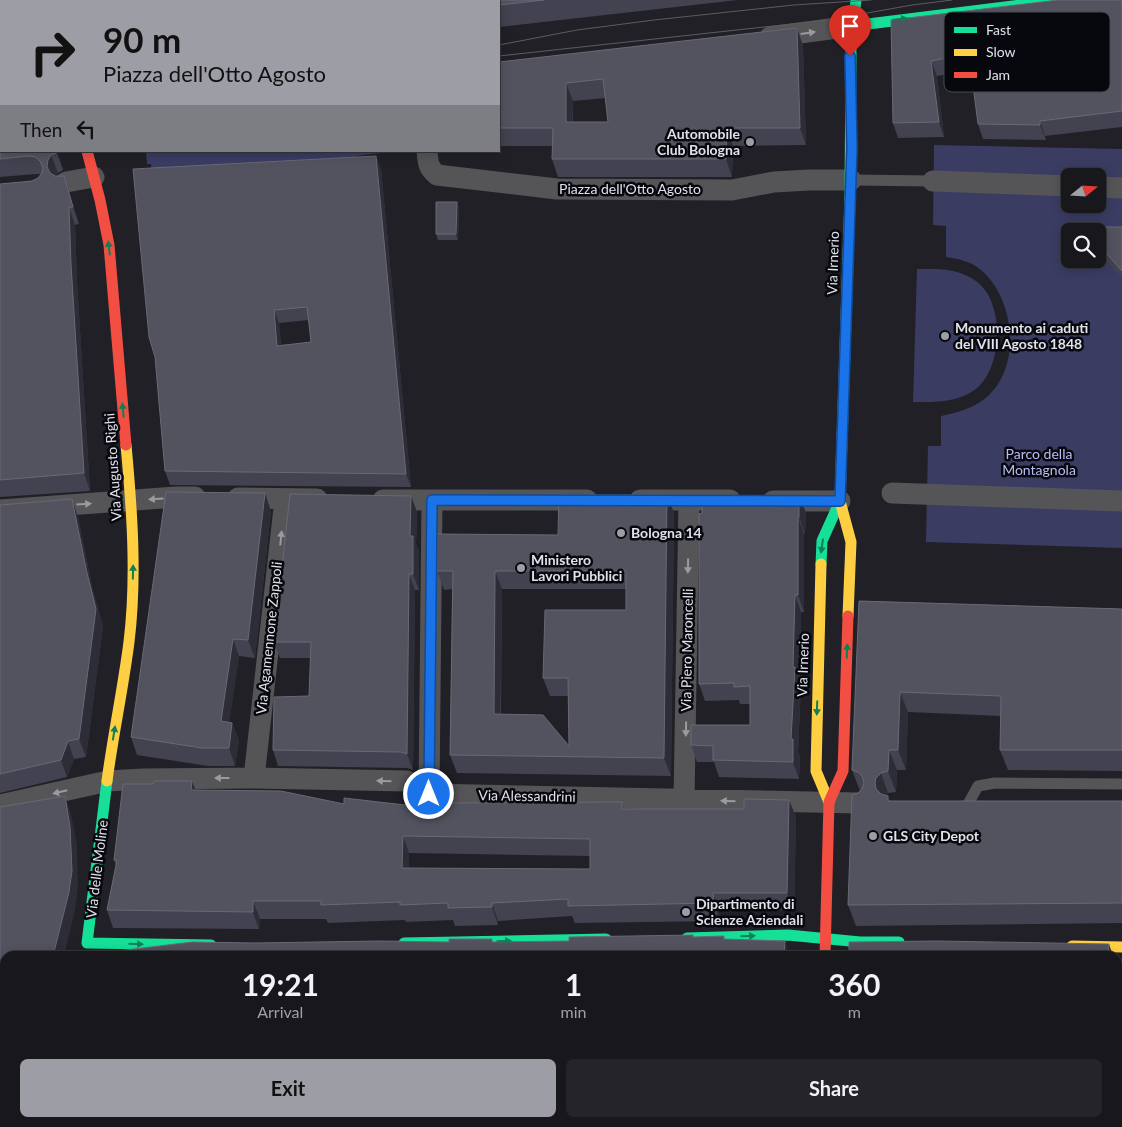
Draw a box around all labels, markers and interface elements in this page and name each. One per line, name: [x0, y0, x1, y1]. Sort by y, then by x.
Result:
pin: [829, 5, 871, 56]
icon: arrive: [836, 12, 864, 40]
legend: [944, 12, 1110, 92]
one-way arrow: [893, 15, 909, 23]
text: 90 m: [103, 18, 181, 60]
icon: right: [20, 20, 85, 85]
text: Fast: [986, 21, 1011, 38]
one-way arrow: [800, 28, 816, 36]
text: Slow: [986, 43, 1016, 60]
text: Piazza dell'Otto Agosto: [103, 60, 326, 87]
text: Jam: [986, 66, 1010, 83]
icon: left: [72, 115, 100, 143]
text: Then: [20, 118, 62, 141]
place label: Automobile Club Bologna: [657, 125, 741, 158]
marker: Automobile Club Bologna: [744, 136, 756, 148]
north arrow: [1061, 168, 1106, 212]
map controls: [1061, 168, 1106, 268]
street label: Piazza dell'Otto Agosto: [559, 180, 701, 197]
button: search: [1061, 223, 1106, 268]
street label: Via Irnerio: [823, 231, 842, 295]
one-way arrow: [105, 240, 113, 256]
place label: Monumento ai caduti del VIII Agosto 1848: [955, 319, 1088, 352]
marker: Monumento ai caduti del VIII Agosto 1848: [939, 330, 951, 342]
one-way arrow: [119, 402, 127, 418]
street label: Via Augusto Righi: [100, 412, 125, 522]
park label: Parco della Montagnola: [1002, 445, 1076, 478]
one-way arrow: [148, 495, 164, 503]
one-way arrow: [76, 499, 92, 507]
place label: Bologna 14: [631, 524, 702, 541]
marker: Bologna 14: [615, 527, 627, 539]
one-way arrow: [277, 530, 285, 546]
one-way arrow: [818, 539, 826, 555]
place label: Ministero Lavori Pubblici: [531, 551, 622, 584]
one-way arrow: [684, 558, 692, 574]
street label: Via Agamennone Zappoli: [252, 561, 285, 715]
marker: Ministero Lavori Pubblici: [515, 562, 527, 574]
one-way arrow: [129, 564, 137, 580]
street label: Via Piero Maroncelli: [677, 588, 696, 712]
street label: Via Irnerio: [793, 633, 812, 697]
one-way arrow: [844, 643, 852, 659]
one-way arrow: [813, 701, 821, 717]
one-way arrow: [681, 721, 689, 737]
one-way arrow: [110, 725, 118, 741]
position arrow: [402, 767, 454, 819]
one-way arrow: [213, 774, 229, 782]
one-way arrow: [376, 776, 392, 784]
street label: Via Alessandrini: [478, 786, 576, 805]
one-way arrow: [53, 788, 68, 796]
one-way arrow: [720, 797, 736, 805]
street label: Via delle Moline: [82, 819, 111, 919]
place label: GLS City Depot: [883, 827, 980, 844]
marker: GLS City Depot: [867, 830, 879, 842]
place label: Dipartimento di Scienze Aziendali: [696, 895, 803, 928]
marker: Dipartimento di Scienze Aziendali: [680, 906, 692, 918]
one-way arrow: [740, 932, 756, 940]
one-way arrow: [496, 937, 512, 945]
one-way arrow: [128, 940, 144, 948]
text: 19:21: [242, 966, 319, 1002]
text: 1: [565, 966, 582, 1002]
text: 360: [828, 966, 880, 1002]
text: Arrival: [257, 1002, 303, 1021]
text: min: [561, 1002, 587, 1021]
text: m: [848, 1002, 861, 1021]
button: Exit: [20, 1059, 556, 1117]
button: Share: [566, 1059, 1102, 1117]

